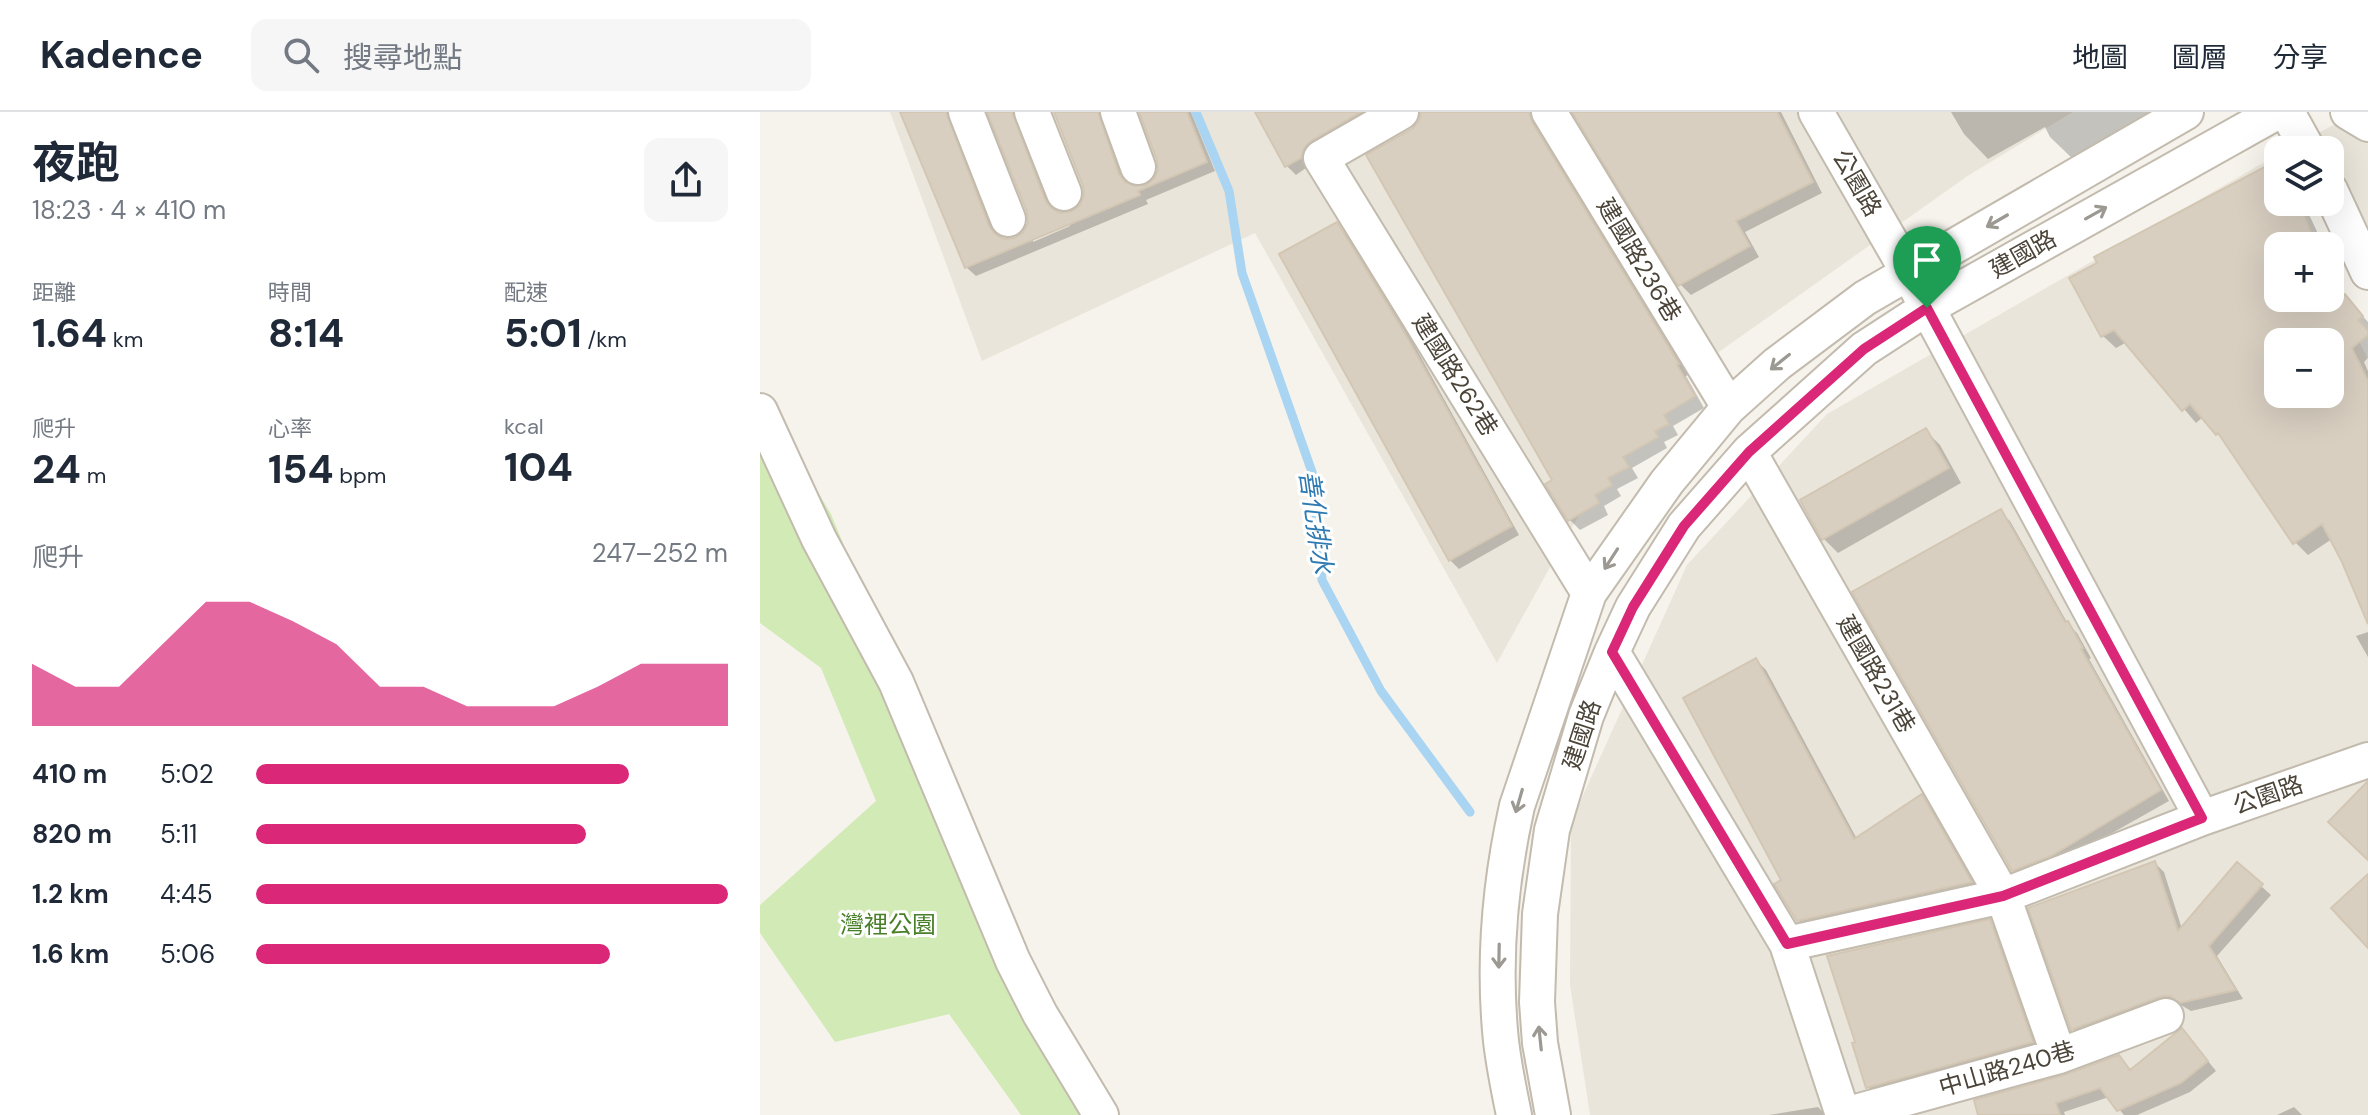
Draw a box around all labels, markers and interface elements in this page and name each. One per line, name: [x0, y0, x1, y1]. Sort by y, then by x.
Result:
search box: [251, 19, 811, 91]
text: Kadence: [40, 30, 203, 80]
icon: search: [279, 33, 323, 77]
text: 搜尋地點: [343, 38, 463, 77]
text: 地圖: [2072, 39, 2128, 76]
text: 圖層: [2172, 39, 2228, 76]
text: 分享: [2272, 39, 2328, 76]
text: 夜跑: [32, 134, 120, 192]
map controls: [2264, 136, 2344, 408]
button: layers: [2264, 136, 2344, 216]
button: share: [644, 138, 728, 222]
street label: 公園路: [1826, 144, 1889, 222]
street label: 建國路236巷: [1590, 192, 1689, 327]
text: 18:23 · 4 × 410 m: [32, 193, 226, 227]
one-way arrow: [2084, 205, 2107, 221]
one-way arrow: [1986, 213, 2009, 229]
street label: 建國路: [1984, 223, 2062, 285]
pin: [1893, 226, 1961, 308]
button: +: [2264, 232, 2344, 312]
icon: arrive: [1905, 238, 1949, 282]
text: 距離: [32, 278, 76, 307]
text: 時間: [268, 278, 312, 307]
text: 配速: [504, 278, 548, 307]
text: 1.64: [32, 307, 107, 359]
text: 8:14: [268, 307, 344, 359]
text: 5:01: [504, 307, 582, 359]
street label: 建國路262巷: [1406, 308, 1505, 442]
text: km: [107, 325, 143, 354]
text: /km: [582, 325, 627, 354]
button: −: [2264, 328, 2344, 408]
one-way arrow: [1770, 354, 1791, 371]
text: kcal: [504, 412, 544, 441]
text: 爬升: [32, 414, 76, 443]
text: 心率: [268, 414, 312, 443]
text: 104: [504, 441, 573, 493]
text: 24: [32, 443, 81, 495]
text: 154: [268, 443, 333, 495]
text: m: [81, 461, 106, 490]
text: bpm: [333, 461, 386, 490]
water label: 善化排水: [1292, 468, 1340, 577]
text: 247–252 m: [592, 536, 728, 570]
text: 爬升: [32, 540, 84, 574]
one-way arrow: [1603, 547, 1619, 570]
street label: 建國路231巷: [1830, 609, 1923, 738]
street label: 建國路: [1556, 696, 1607, 774]
text: 410 m: [32, 757, 107, 791]
text: 5:02: [160, 757, 214, 791]
street label: 公園路: [2229, 768, 2307, 821]
one-way arrow: [1511, 788, 1525, 813]
text: 820 m: [32, 817, 112, 851]
text: 5:11: [160, 817, 197, 851]
text: 1.2 km: [32, 877, 109, 911]
text: 4:45: [160, 877, 213, 911]
park label: 灣裡公園: [840, 909, 936, 940]
text: 1.6 km: [32, 937, 109, 971]
text: 5:06: [160, 937, 215, 971]
one-way arrow: [1492, 942, 1507, 969]
one-way arrow: [1533, 1025, 1548, 1052]
street label: 中山路240巷: [1935, 1034, 2079, 1103]

